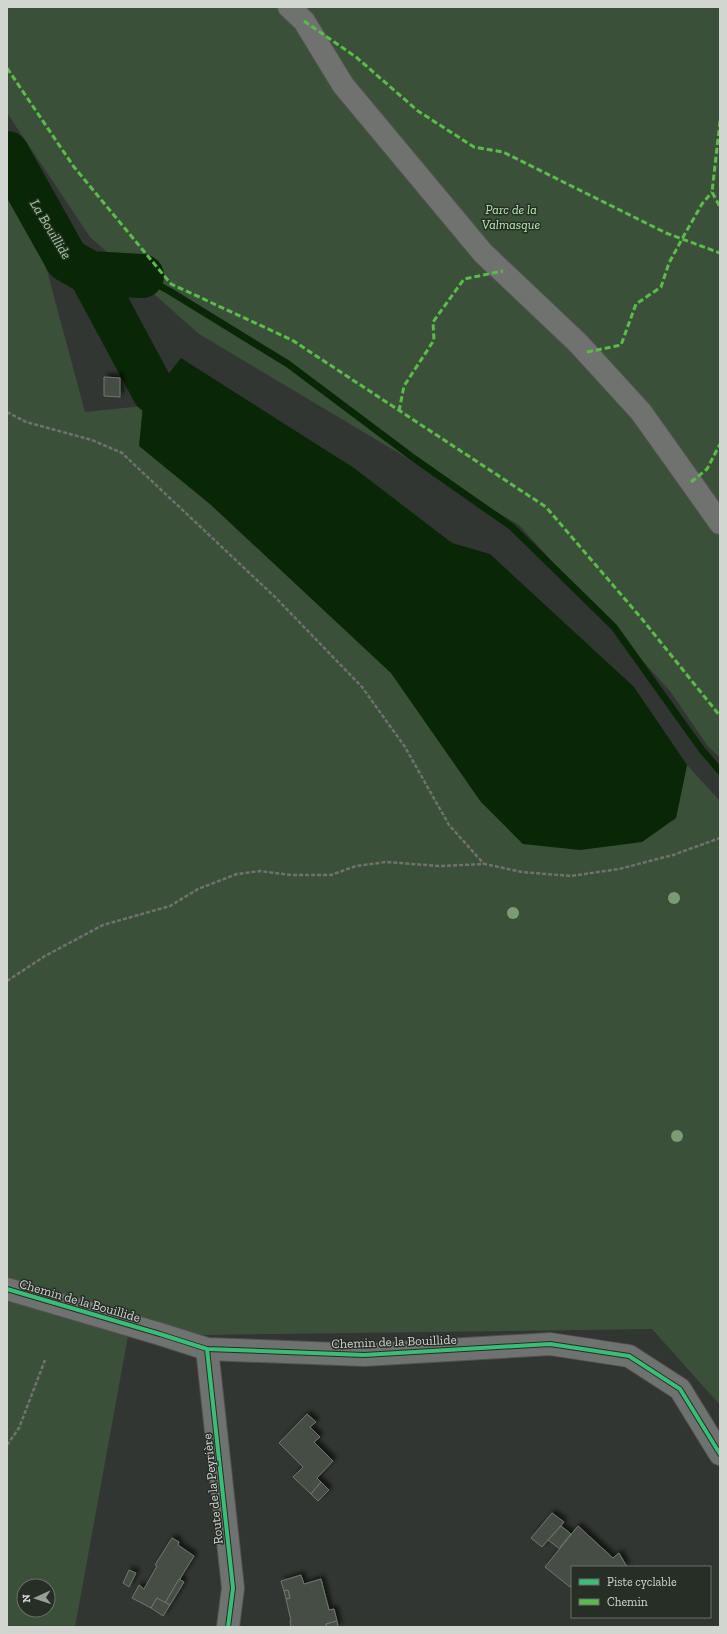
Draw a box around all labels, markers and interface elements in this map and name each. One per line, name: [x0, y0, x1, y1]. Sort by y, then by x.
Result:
water label: La Bouillide: [26, 196, 75, 262]
park label: Parc de la Valmasque: [482, 202, 540, 232]
street label: Chemin de la Bouillide: [18, 1276, 142, 1325]
street label: Chemin de la Bouillide: [331, 1332, 457, 1351]
street label: Route de la Peyrière: [199, 1433, 226, 1545]
legend: [571, 1566, 711, 1618]
text: Piste cyclable: [607, 1575, 677, 1589]
north arrow: [16, 1578, 56, 1618]
text: N: [20, 1593, 33, 1603]
text: Chemin: [607, 1595, 648, 1609]

